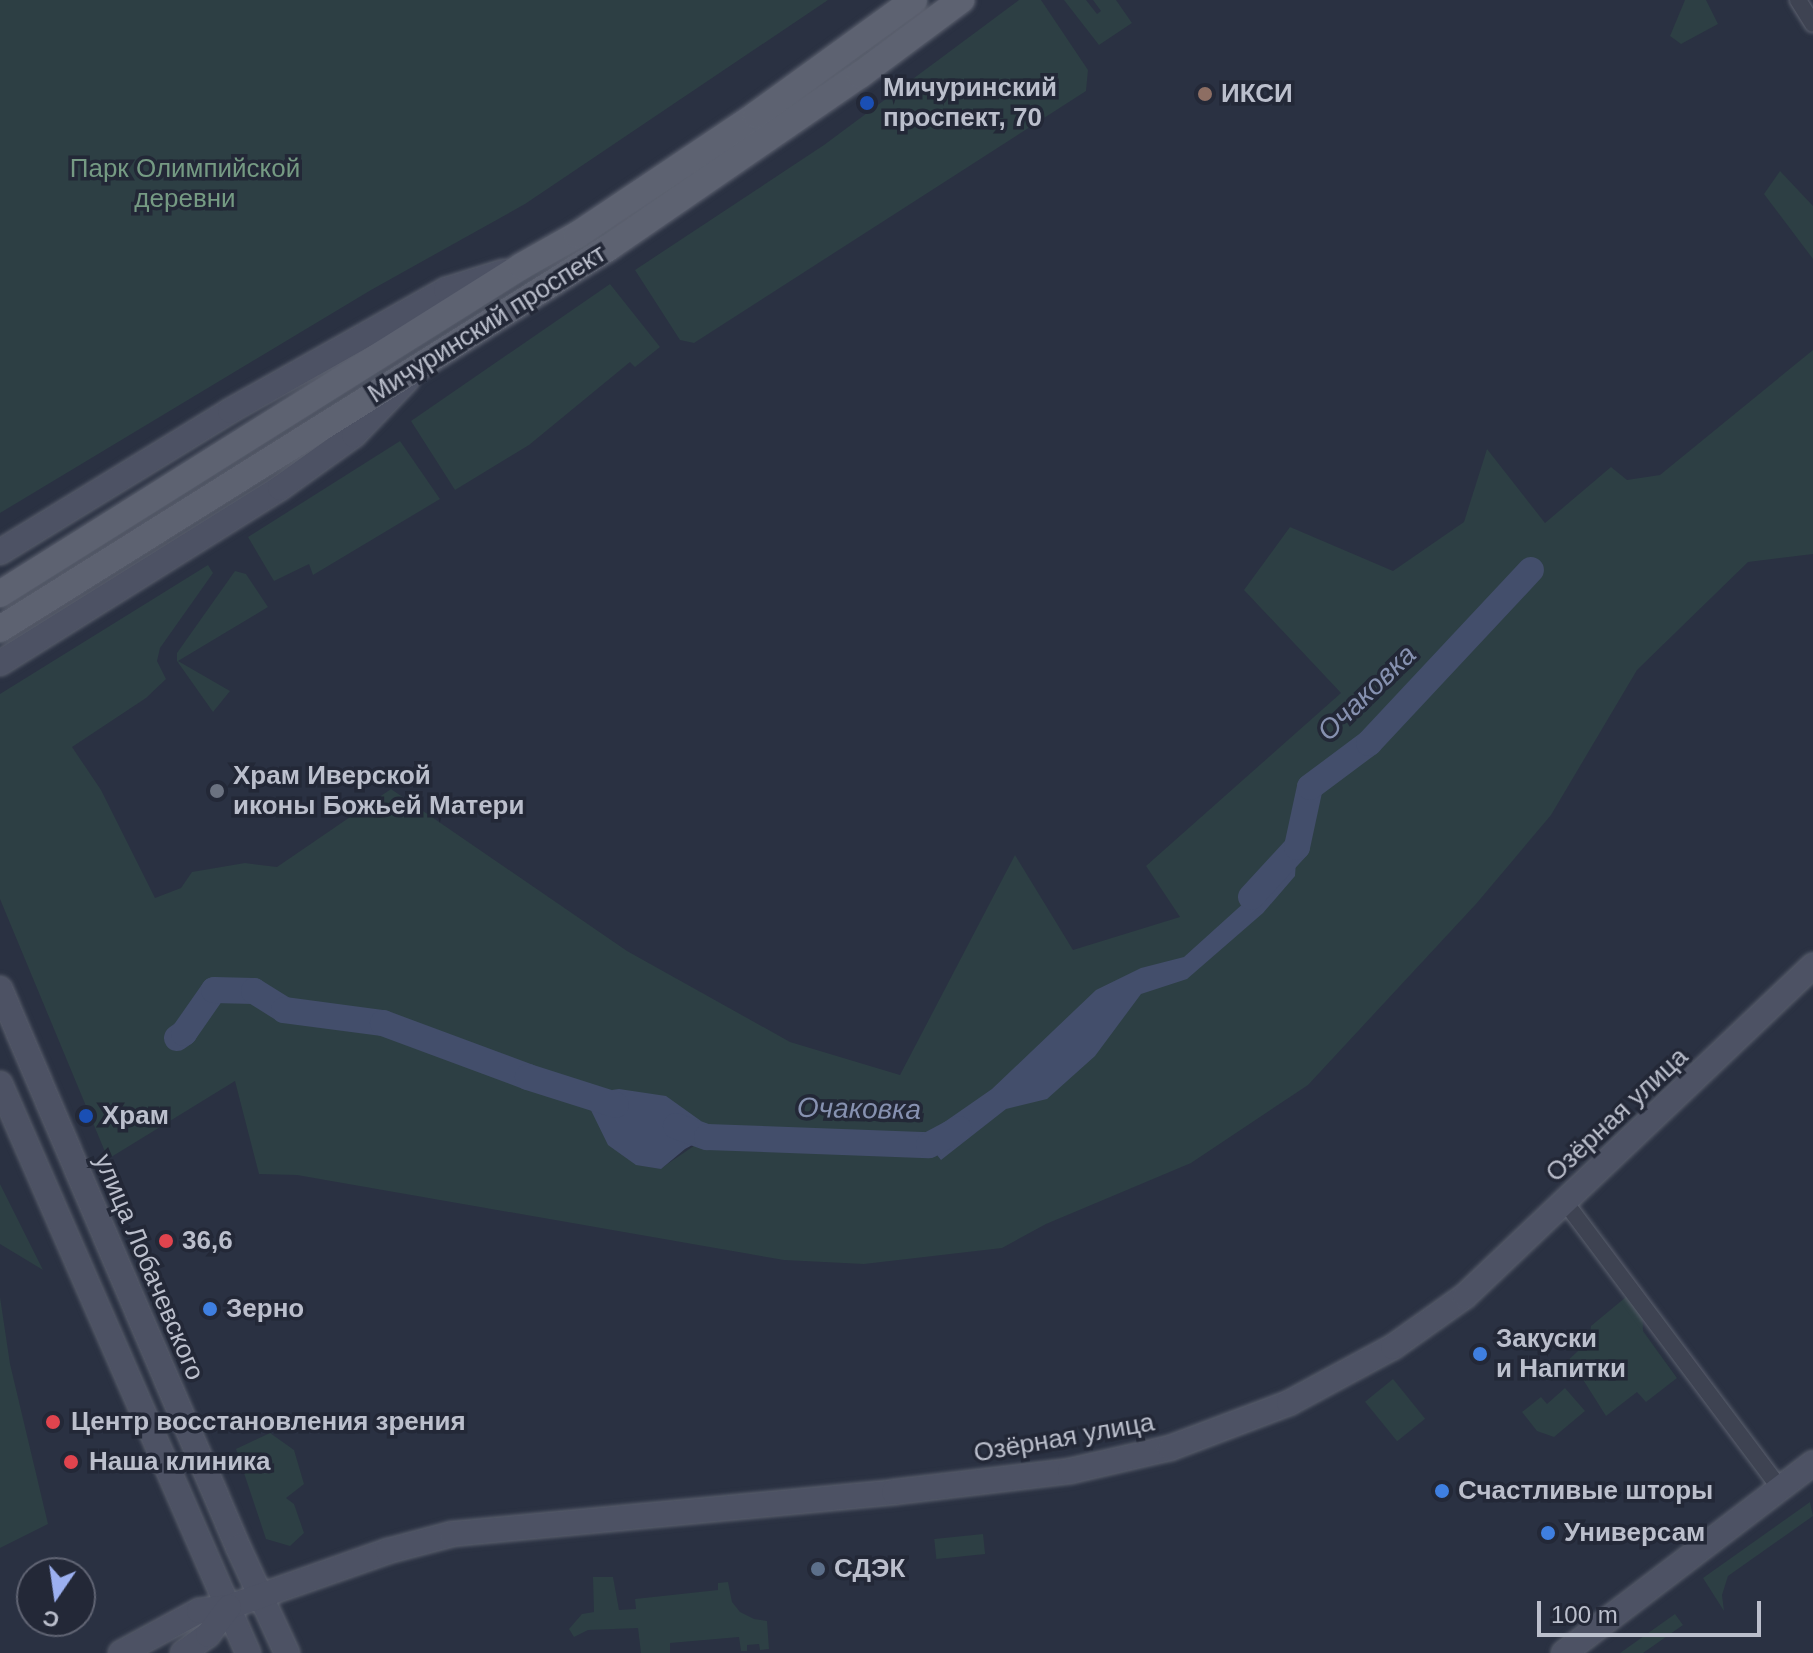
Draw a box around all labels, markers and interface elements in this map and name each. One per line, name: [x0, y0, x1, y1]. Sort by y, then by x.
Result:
place label: Мичуринский проспект, 70: [883, 72, 1057, 134]
place label: ИКСИ: [1221, 78, 1293, 110]
marker: ИКСИ: [1196, 85, 1214, 103]
marker: Мичуринский проспект, 70: [858, 94, 876, 112]
park label: Парк Олимпийской деревни: [70, 153, 300, 214]
street label: Мичуринский проспект: [362, 238, 612, 410]
water label: Очаковка: [1311, 638, 1423, 748]
place label: Храм Иверской иконы Божьей Матери: [233, 760, 524, 822]
marker: Храм Иверской иконы Божьей Матери: [208, 782, 226, 800]
street label: Озёрная улица: [1540, 1041, 1694, 1189]
water label: Очаковка: [797, 1091, 921, 1127]
place label: Храм: [102, 1100, 169, 1132]
marker: Храм: [77, 1107, 95, 1125]
street label: улица Лобачевского: [87, 1149, 211, 1385]
place label: 36,6: [182, 1225, 233, 1257]
marker: 36,6: [157, 1232, 175, 1250]
place label: Зерно: [226, 1293, 304, 1325]
marker: Зерно: [201, 1300, 219, 1318]
place label: Закуски и Напитки: [1496, 1323, 1626, 1384]
marker: Закуски и Напитки: [1471, 1345, 1489, 1363]
place label: Центр восстановления зрения: [71, 1406, 466, 1438]
street label: Озёрная улица: [971, 1407, 1157, 1469]
marker: Центр восстановления зрения: [42, 1411, 64, 1433]
place label: Наша клиника: [89, 1446, 271, 1478]
marker: Наша клиника: [60, 1451, 82, 1473]
place label: Счастливые шторы: [1458, 1475, 1713, 1507]
marker: Счастливые шторы: [1433, 1482, 1451, 1500]
place label: Универсам: [1564, 1517, 1705, 1549]
marker: Универсам: [1539, 1524, 1557, 1542]
place label: СДЭК: [834, 1553, 905, 1585]
north arrow: [16, 1557, 96, 1637]
marker: СДЭК: [809, 1560, 827, 1578]
scale bar: [1541, 1585, 1765, 1635]
text: 100 m: [1551, 1601, 1618, 1628]
text: С: [40, 1605, 61, 1633]

